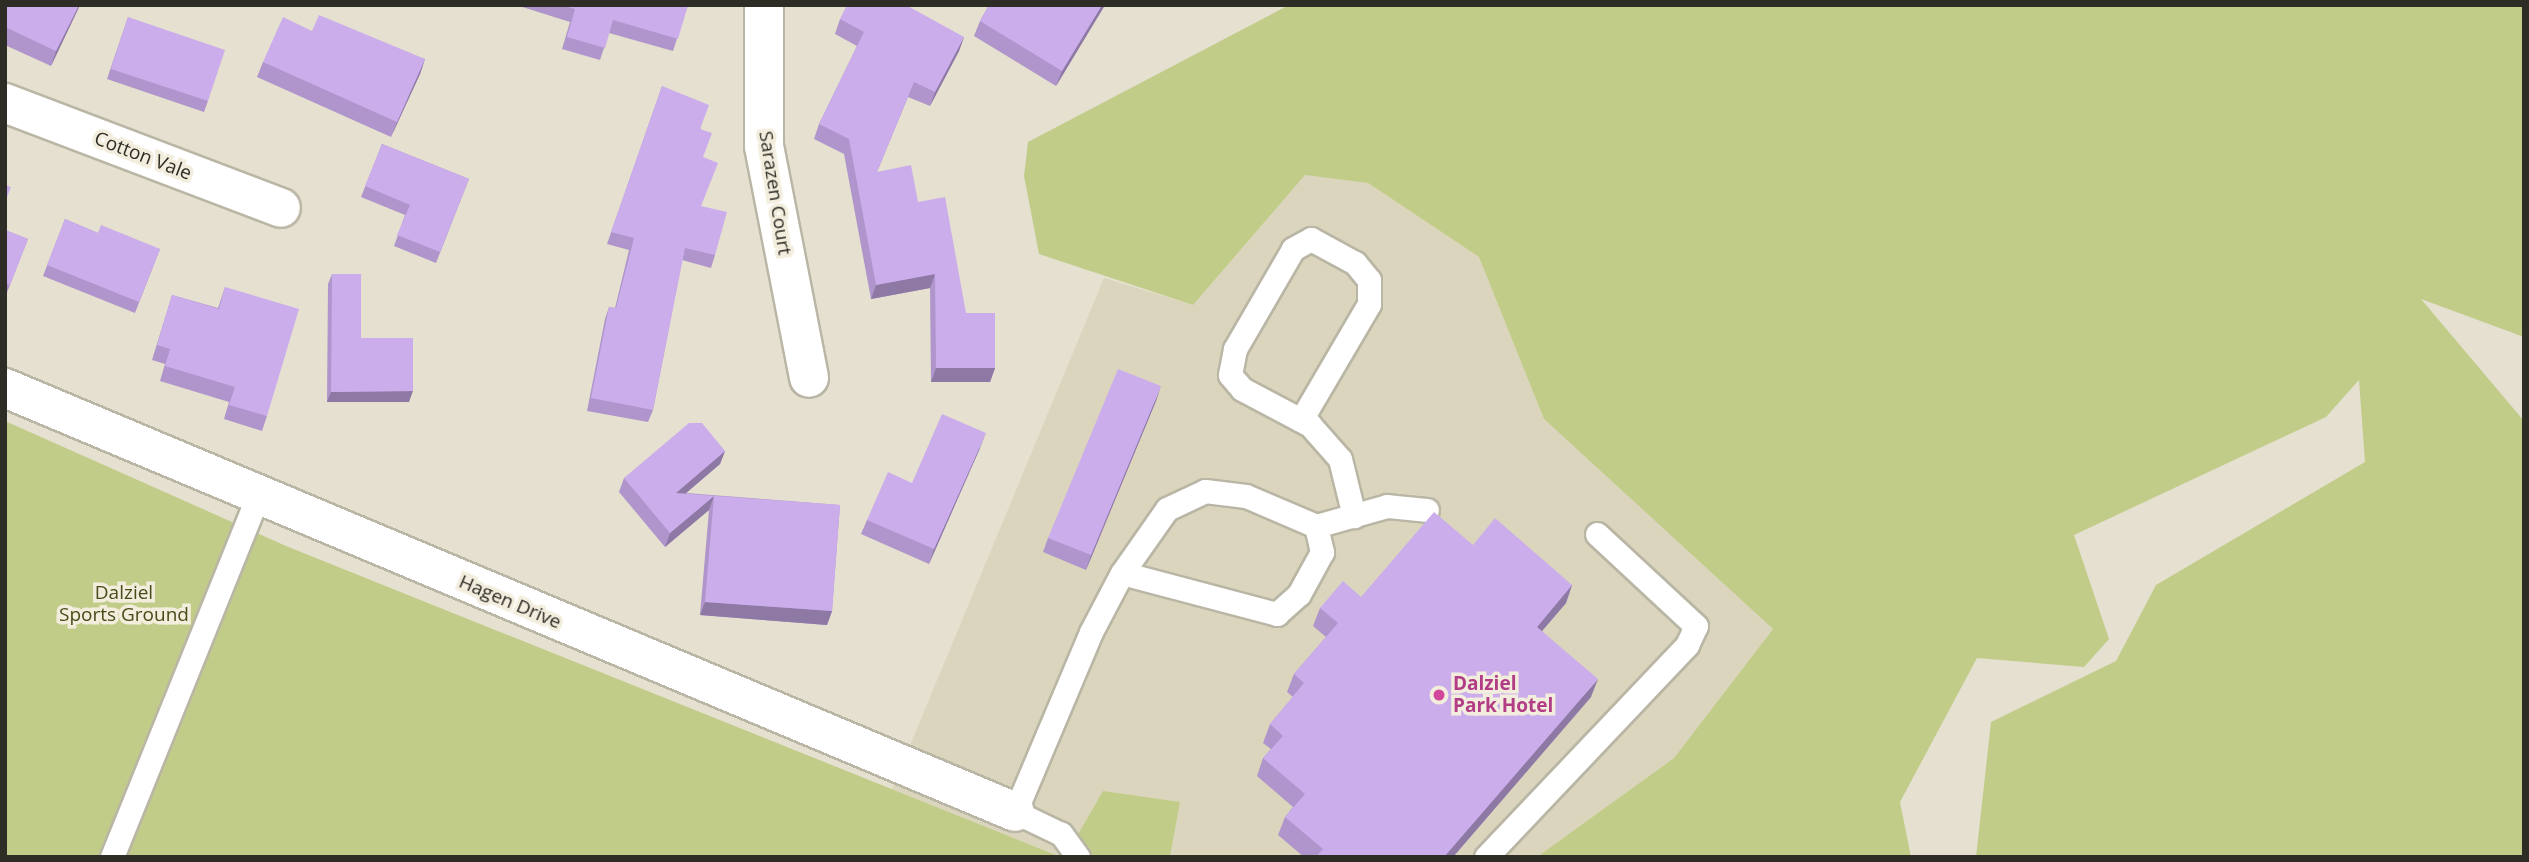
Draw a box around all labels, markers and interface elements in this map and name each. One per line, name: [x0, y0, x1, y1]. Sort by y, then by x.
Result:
street label: Cotton Vale: [91, 127, 195, 185]
street label: Sarazen Court: [754, 129, 796, 257]
street label: Hagen Drive: [456, 570, 564, 634]
park label: Dalziel Sports Ground: [59, 582, 189, 626]
place label: Dalziel Park Hotel: [1453, 673, 1553, 717]
marker: Dalziel Park Hotel: [1431, 687, 1447, 703]

